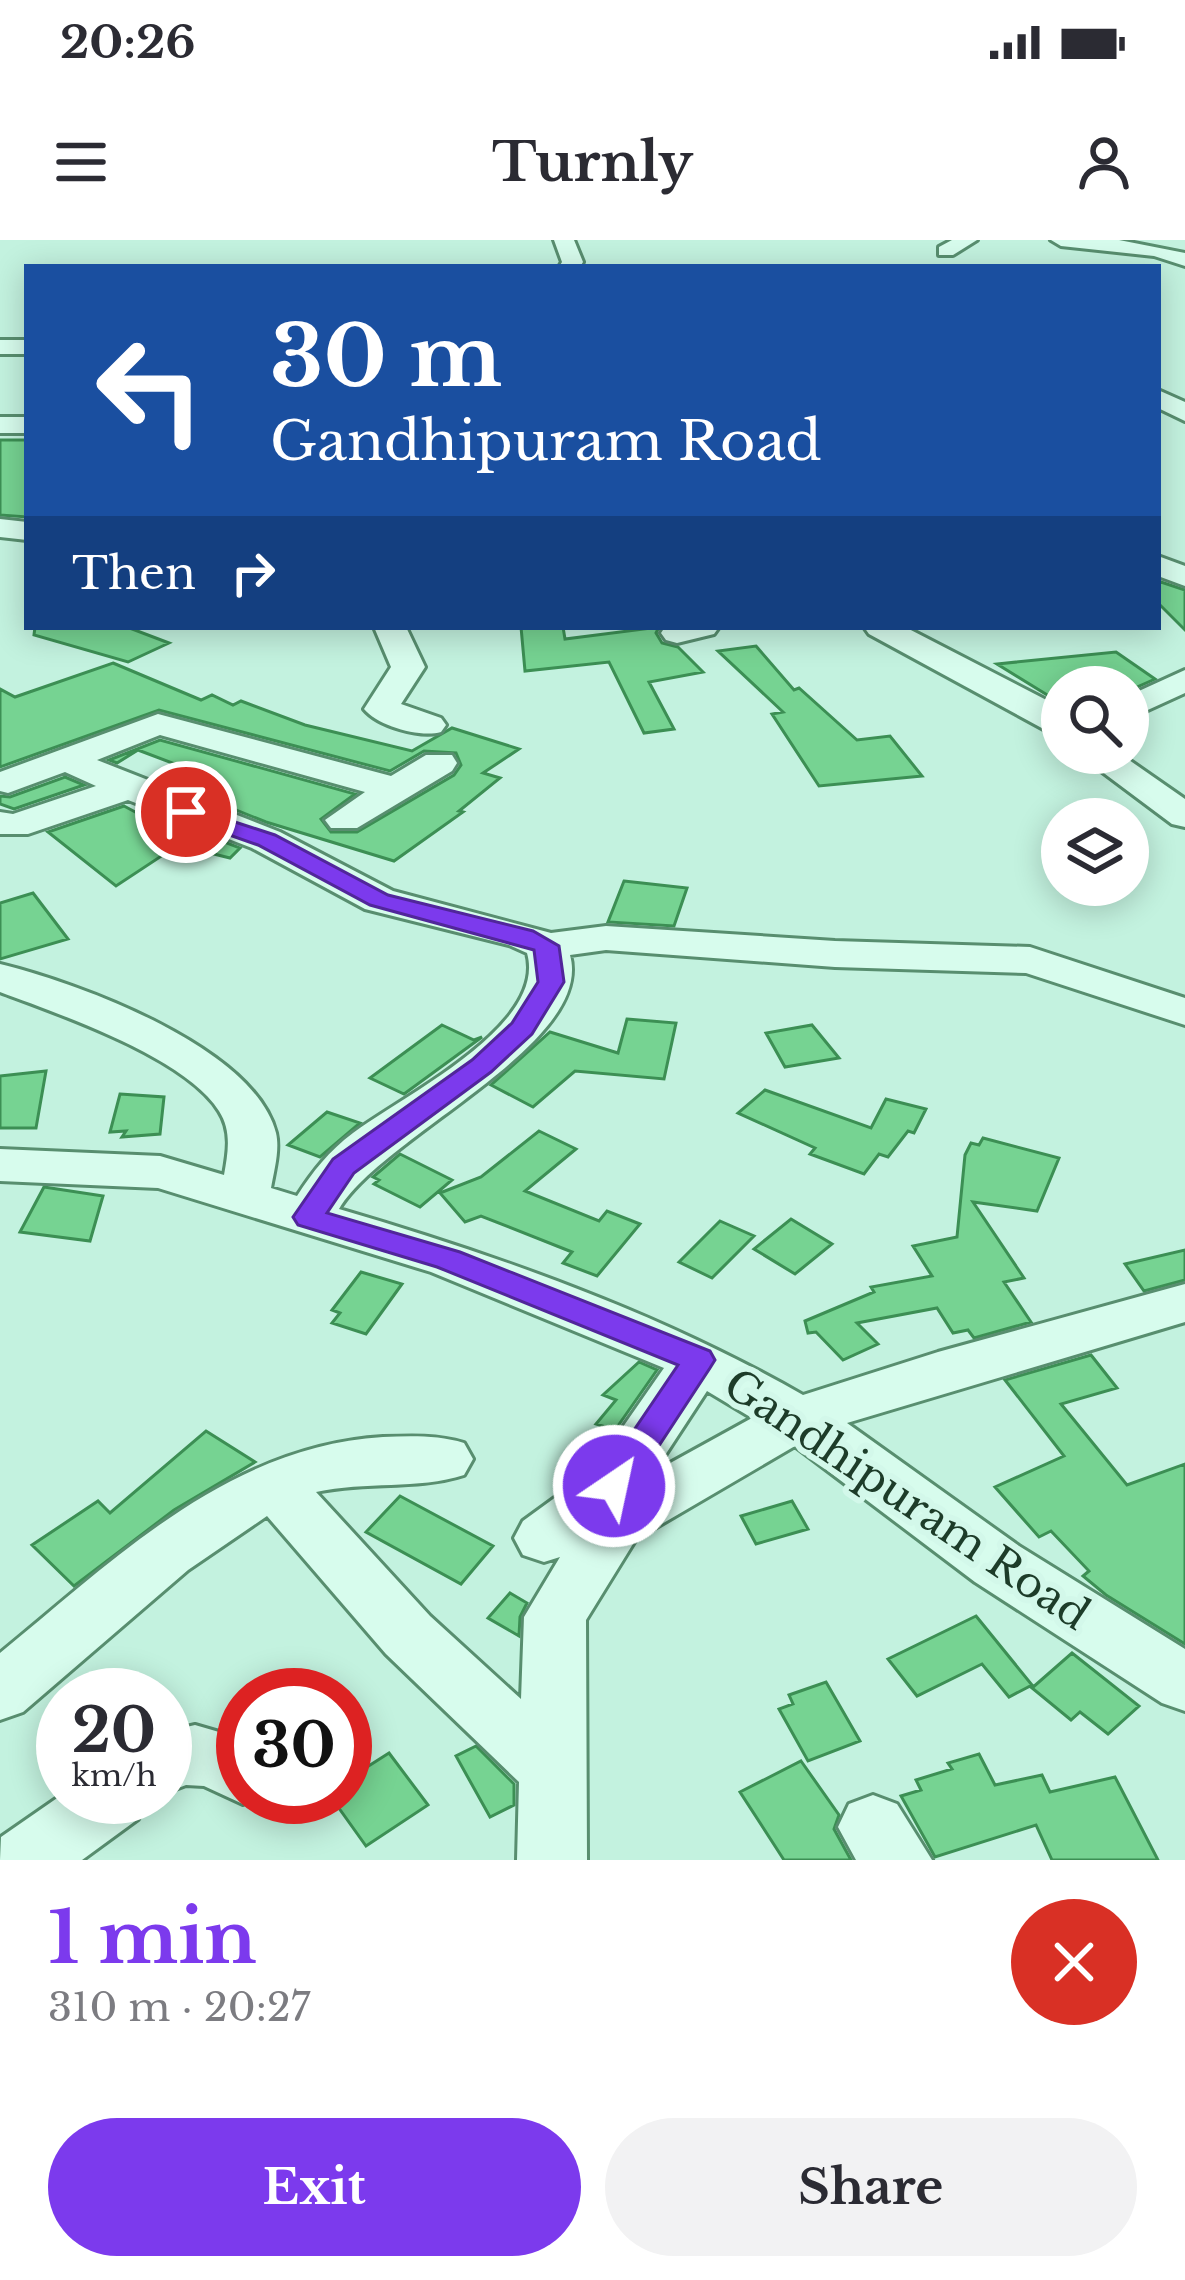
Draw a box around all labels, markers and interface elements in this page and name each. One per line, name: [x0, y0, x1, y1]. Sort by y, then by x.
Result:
text: 20:26: [60, 14, 196, 70]
icon: menu: [48, 129, 114, 195]
text: Turnly: [492, 129, 693, 196]
icon: person: [1071, 129, 1137, 195]
text: 30 m: [270, 305, 502, 409]
icon: left: [72, 312, 228, 468]
text: Gandhipuram Road: [270, 408, 822, 475]
icon: right: [220, 540, 286, 606]
text: Then: [72, 545, 196, 601]
map controls: [1041, 666, 1149, 906]
button: search: [1041, 666, 1149, 774]
pin: [135, 761, 237, 863]
icon: arrive: [153, 779, 219, 845]
button: layers: [1041, 798, 1149, 906]
street label: Gandhipuram Road: [715, 1357, 1099, 1641]
position arrow: [551, 1423, 677, 1549]
speed limit sign: 30: [216, 1668, 372, 1824]
text: 20: [72, 1694, 156, 1768]
text: km/h: [71, 1757, 157, 1794]
text: 1 min: [48, 1893, 257, 1982]
button: close: [1011, 1899, 1137, 2025]
text: 310 m · 20:27: [48, 1983, 310, 2032]
button: Exit: [48, 2118, 581, 2256]
button: Share: [605, 2118, 1137, 2256]

